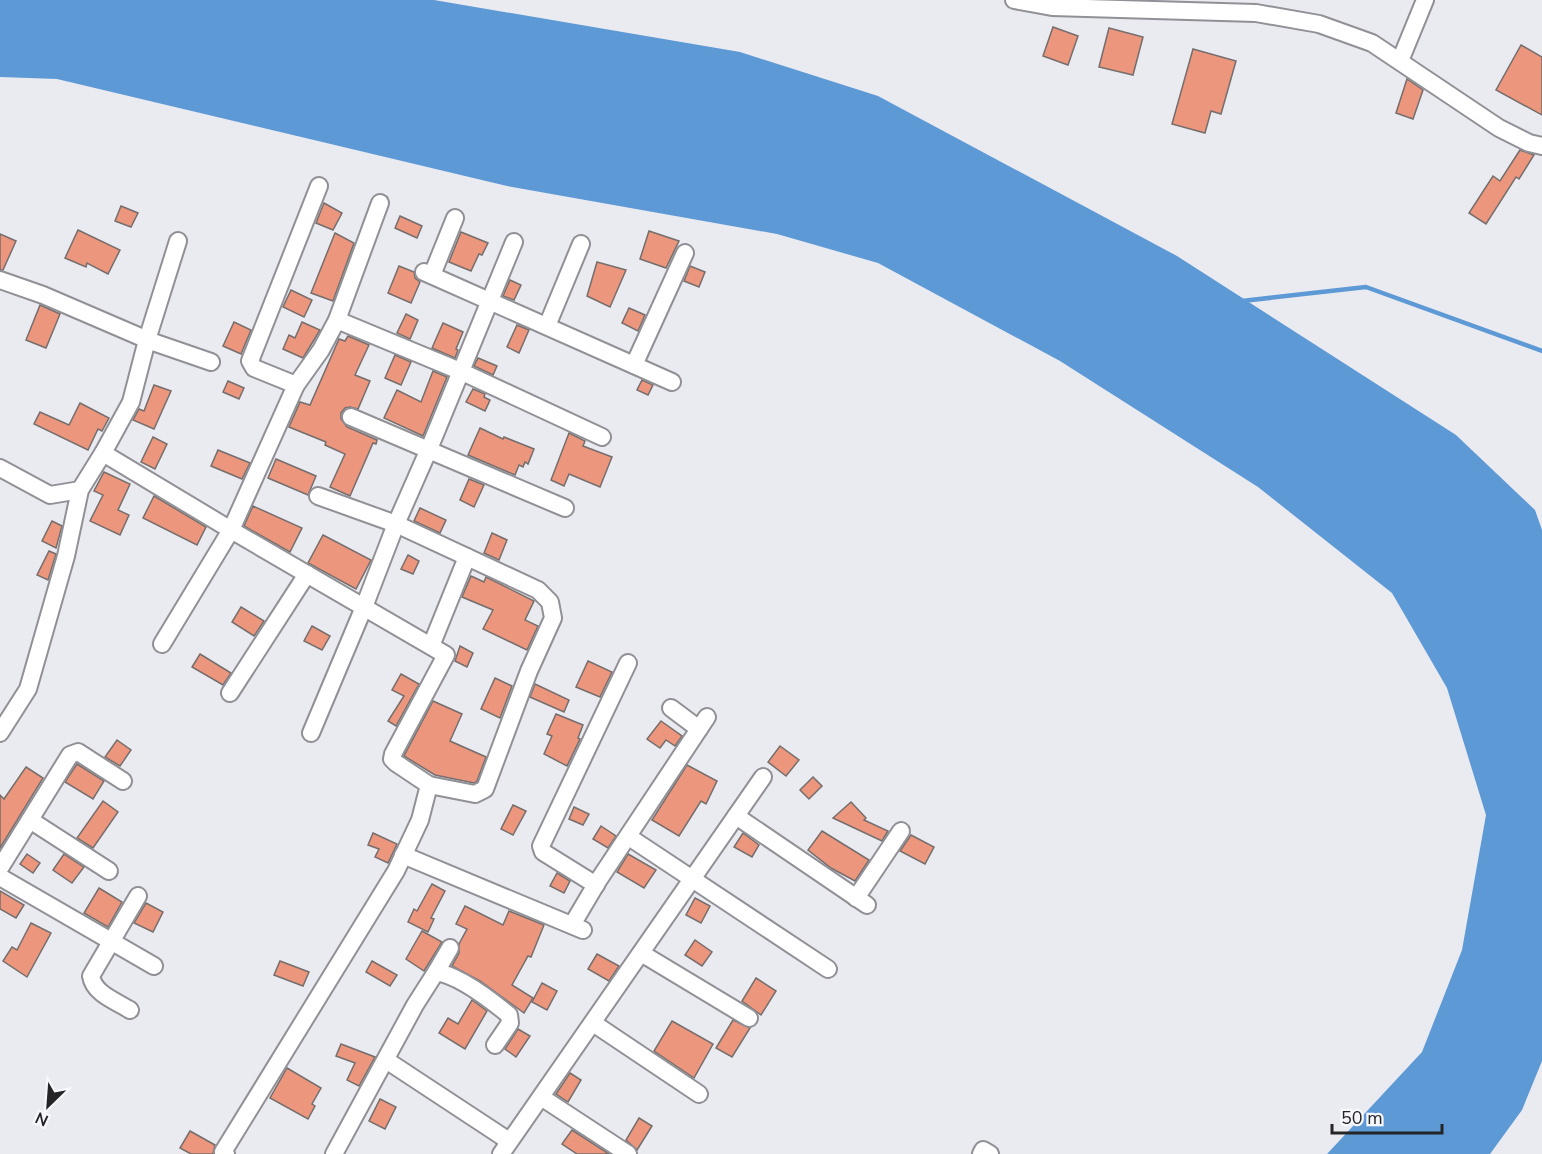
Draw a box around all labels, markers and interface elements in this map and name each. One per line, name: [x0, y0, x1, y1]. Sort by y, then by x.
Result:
north arrow: [18, 1076, 78, 1136]
scale bar: [1332, 1097, 1442, 1135]
text: N: [32, 1106, 52, 1131]
text: 50 m: [1341, 1106, 1383, 1130]

